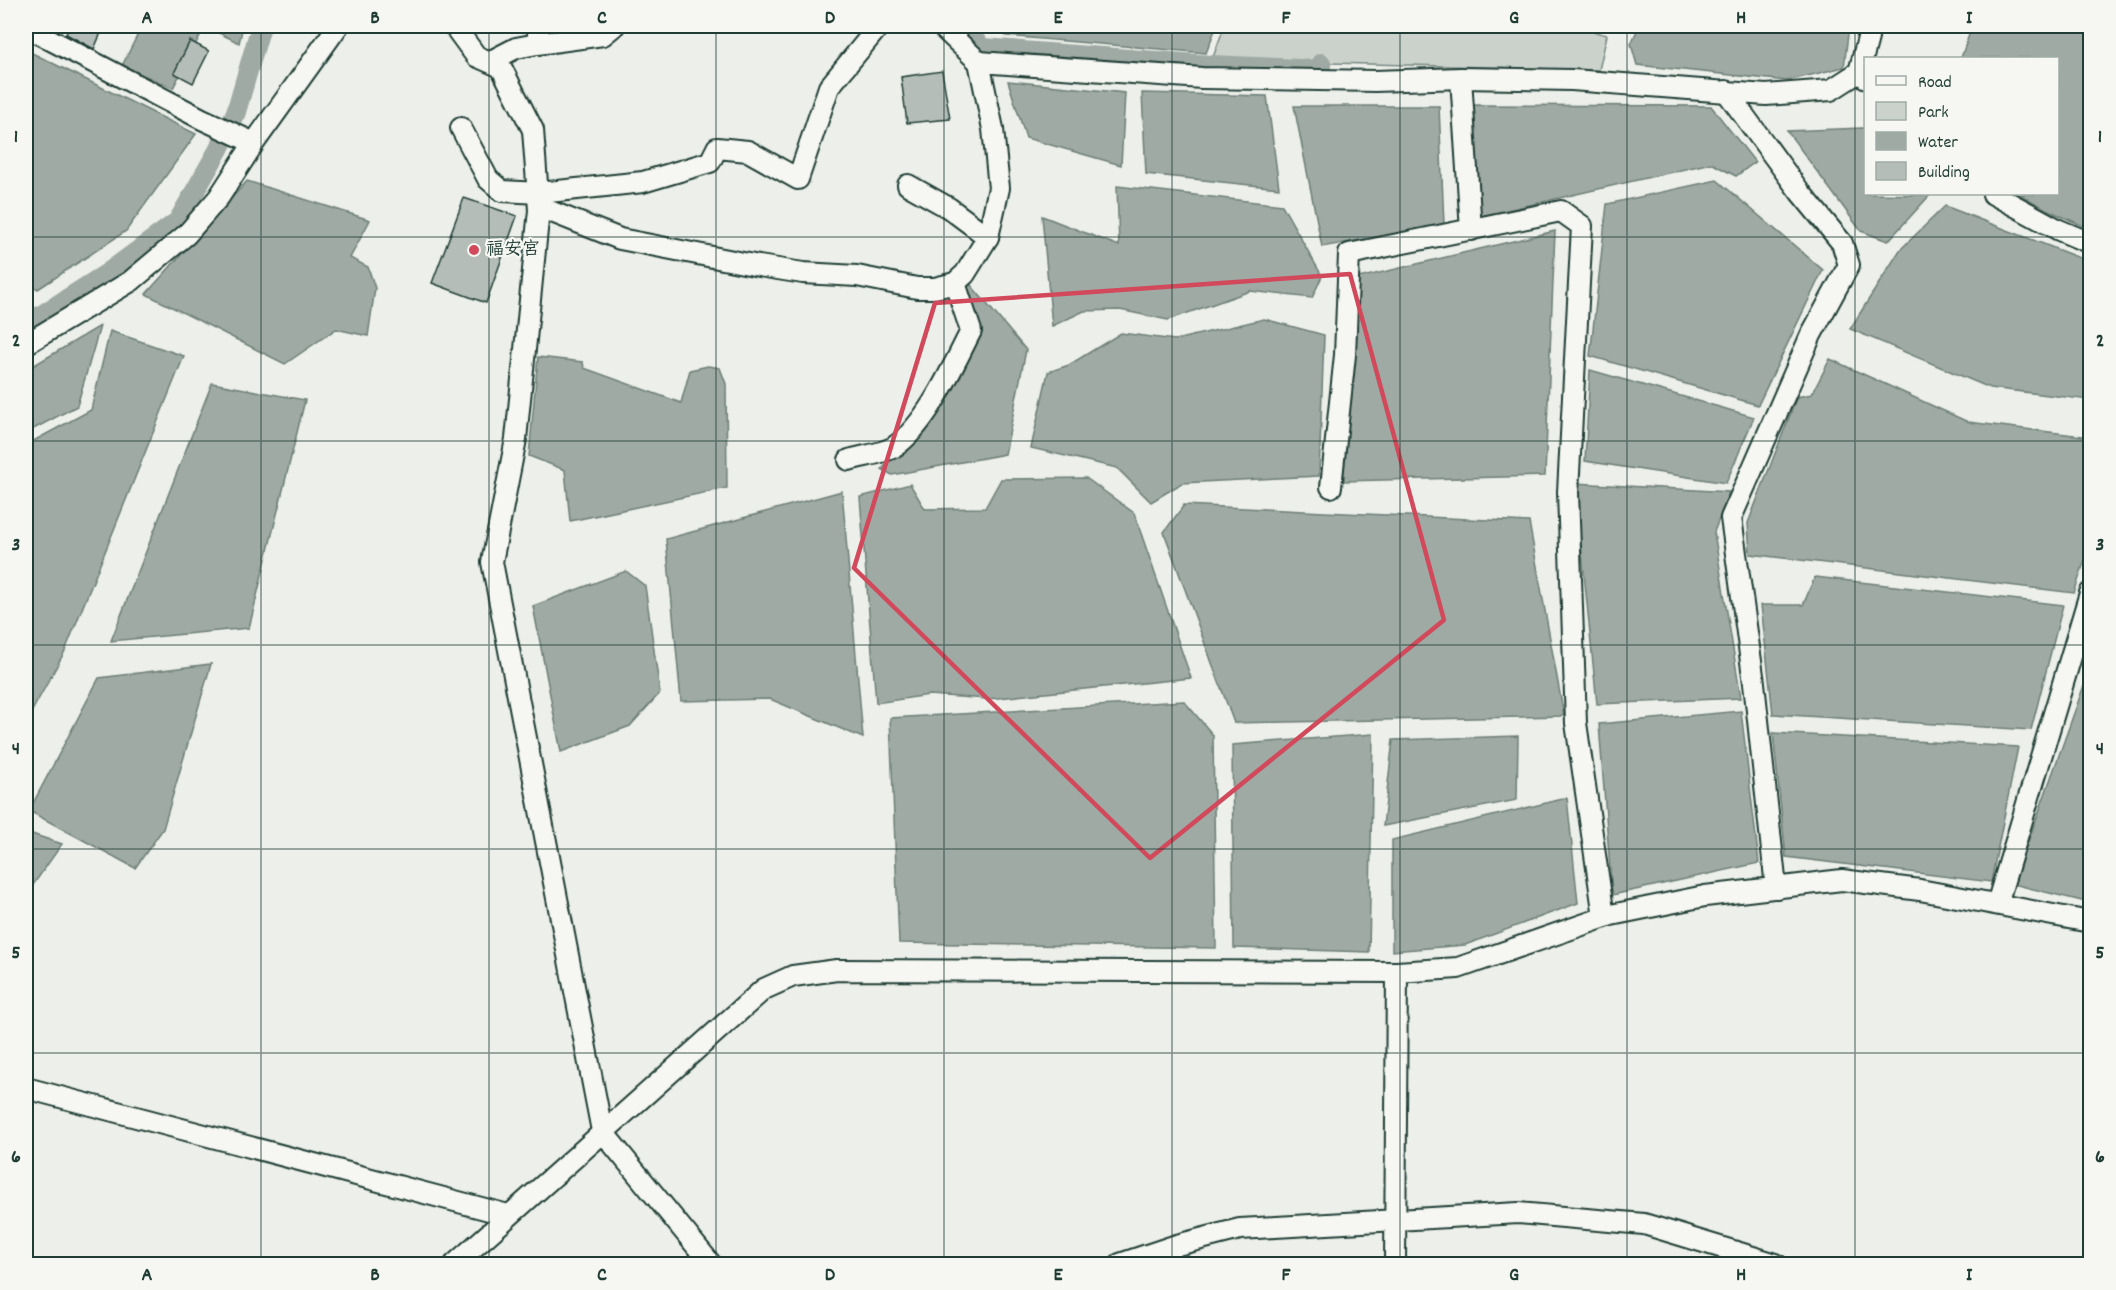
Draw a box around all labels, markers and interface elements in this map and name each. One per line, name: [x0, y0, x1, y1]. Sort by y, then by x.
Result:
text: A: [142, 5, 153, 33]
text: B: [370, 5, 380, 33]
text: C: [597, 5, 607, 33]
text: D: [825, 5, 836, 33]
text: E: [1053, 5, 1063, 33]
text: F: [1282, 5, 1292, 33]
text: G: [1509, 5, 1519, 33]
text: H: [1736, 5, 1746, 33]
text: I: [1966, 5, 1973, 33]
legend: [1864, 57, 2059, 195]
text: Road: [1918, 71, 1952, 96]
text: Park: [1918, 101, 1949, 126]
text: 1: [14, 124, 18, 152]
text: 1: [2098, 124, 2102, 152]
text: Water: [1918, 131, 1958, 156]
text: Building: [1918, 161, 1970, 186]
place label: 福安宮: [486, 238, 540, 263]
marker: 福安宮: [467, 243, 481, 257]
text: 2: [12, 328, 20, 356]
text: 2: [2096, 328, 2104, 356]
text: 3: [12, 532, 20, 560]
text: 3: [2096, 532, 2104, 560]
text: 4: [12, 736, 20, 764]
text: 4: [2096, 736, 2104, 764]
text: 5: [11, 940, 21, 968]
text: 5: [2095, 940, 2105, 968]
text: 6: [11, 1144, 21, 1172]
text: 6: [2095, 1144, 2105, 1172]
text: A: [142, 1262, 153, 1290]
text: B: [370, 1262, 380, 1290]
text: C: [597, 1262, 607, 1290]
text: D: [825, 1262, 836, 1290]
text: E: [1053, 1262, 1063, 1290]
text: F: [1282, 1262, 1292, 1290]
text: G: [1509, 1262, 1519, 1290]
text: H: [1736, 1262, 1746, 1290]
text: I: [1966, 1262, 1973, 1290]

